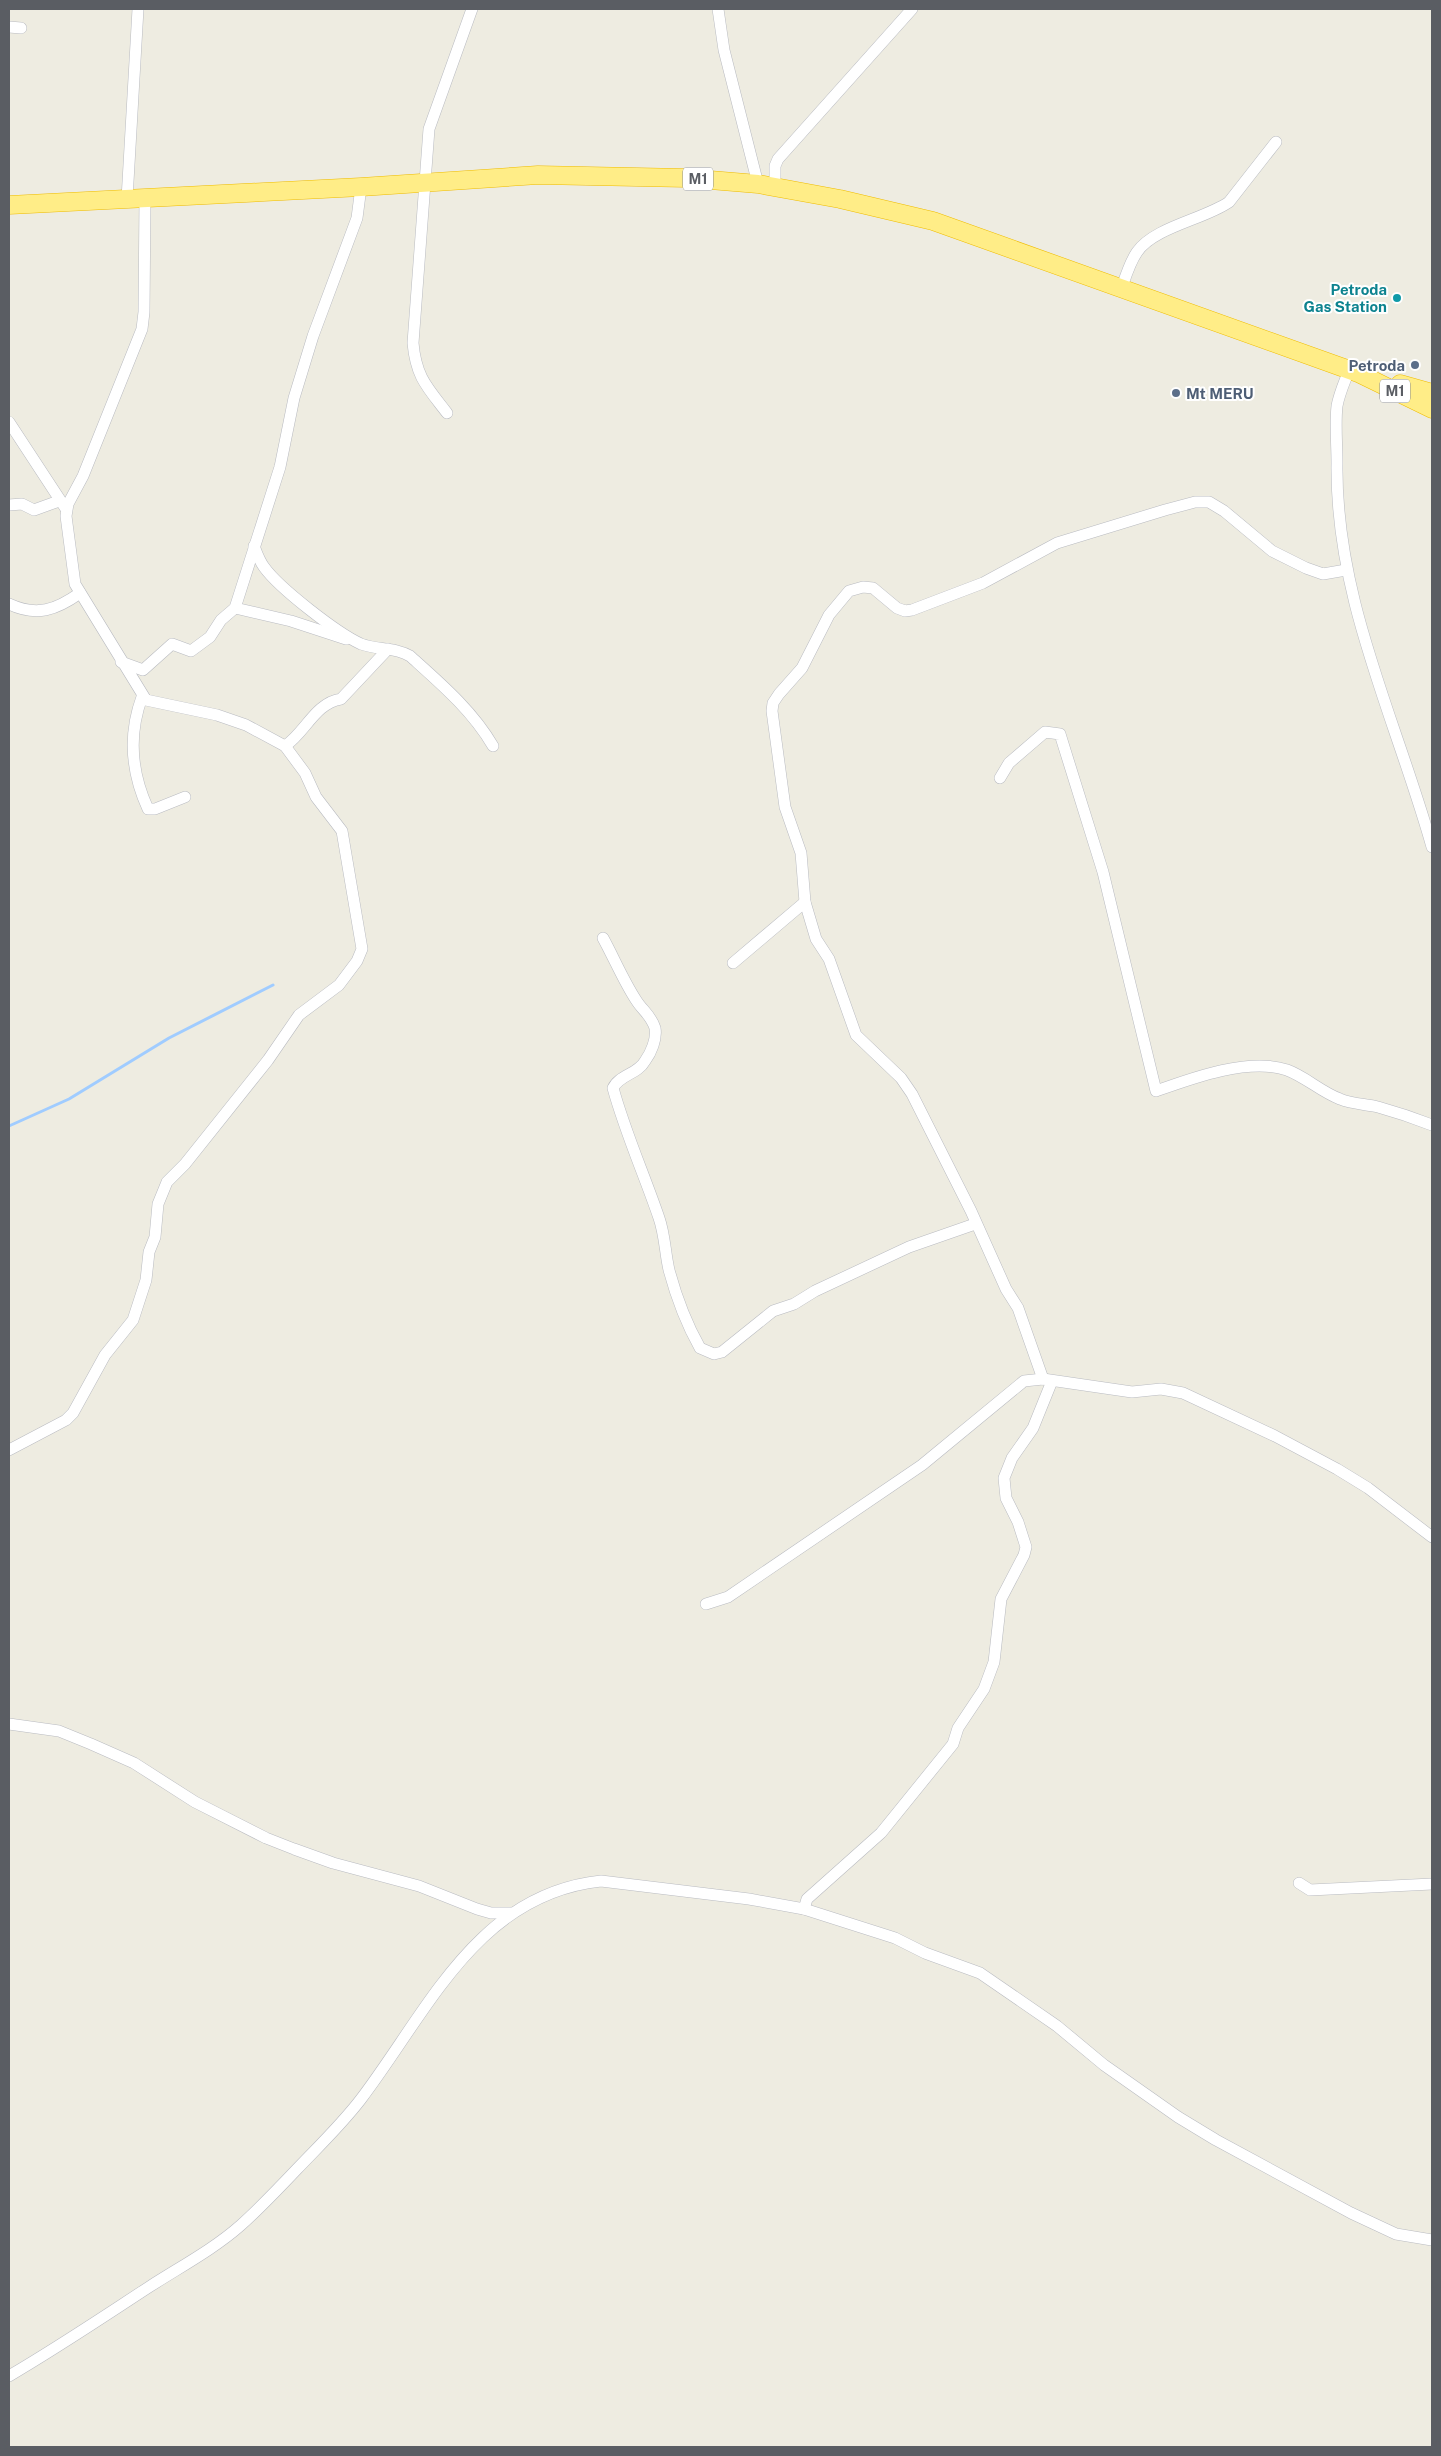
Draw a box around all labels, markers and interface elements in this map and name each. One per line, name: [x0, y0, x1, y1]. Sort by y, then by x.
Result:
road number: M1: [683, 168, 713, 190]
place label: Petroda Gas Station: [1304, 281, 1387, 315]
marker: Petroda Gas Station: [1391, 292, 1403, 304]
place label: Petroda: [1348, 357, 1405, 374]
marker: Petroda: [1409, 359, 1421, 371]
road number: M1: [1380, 380, 1410, 402]
place label: Mt MERU: [1186, 385, 1254, 402]
marker: Mt MERU: [1170, 387, 1182, 399]

